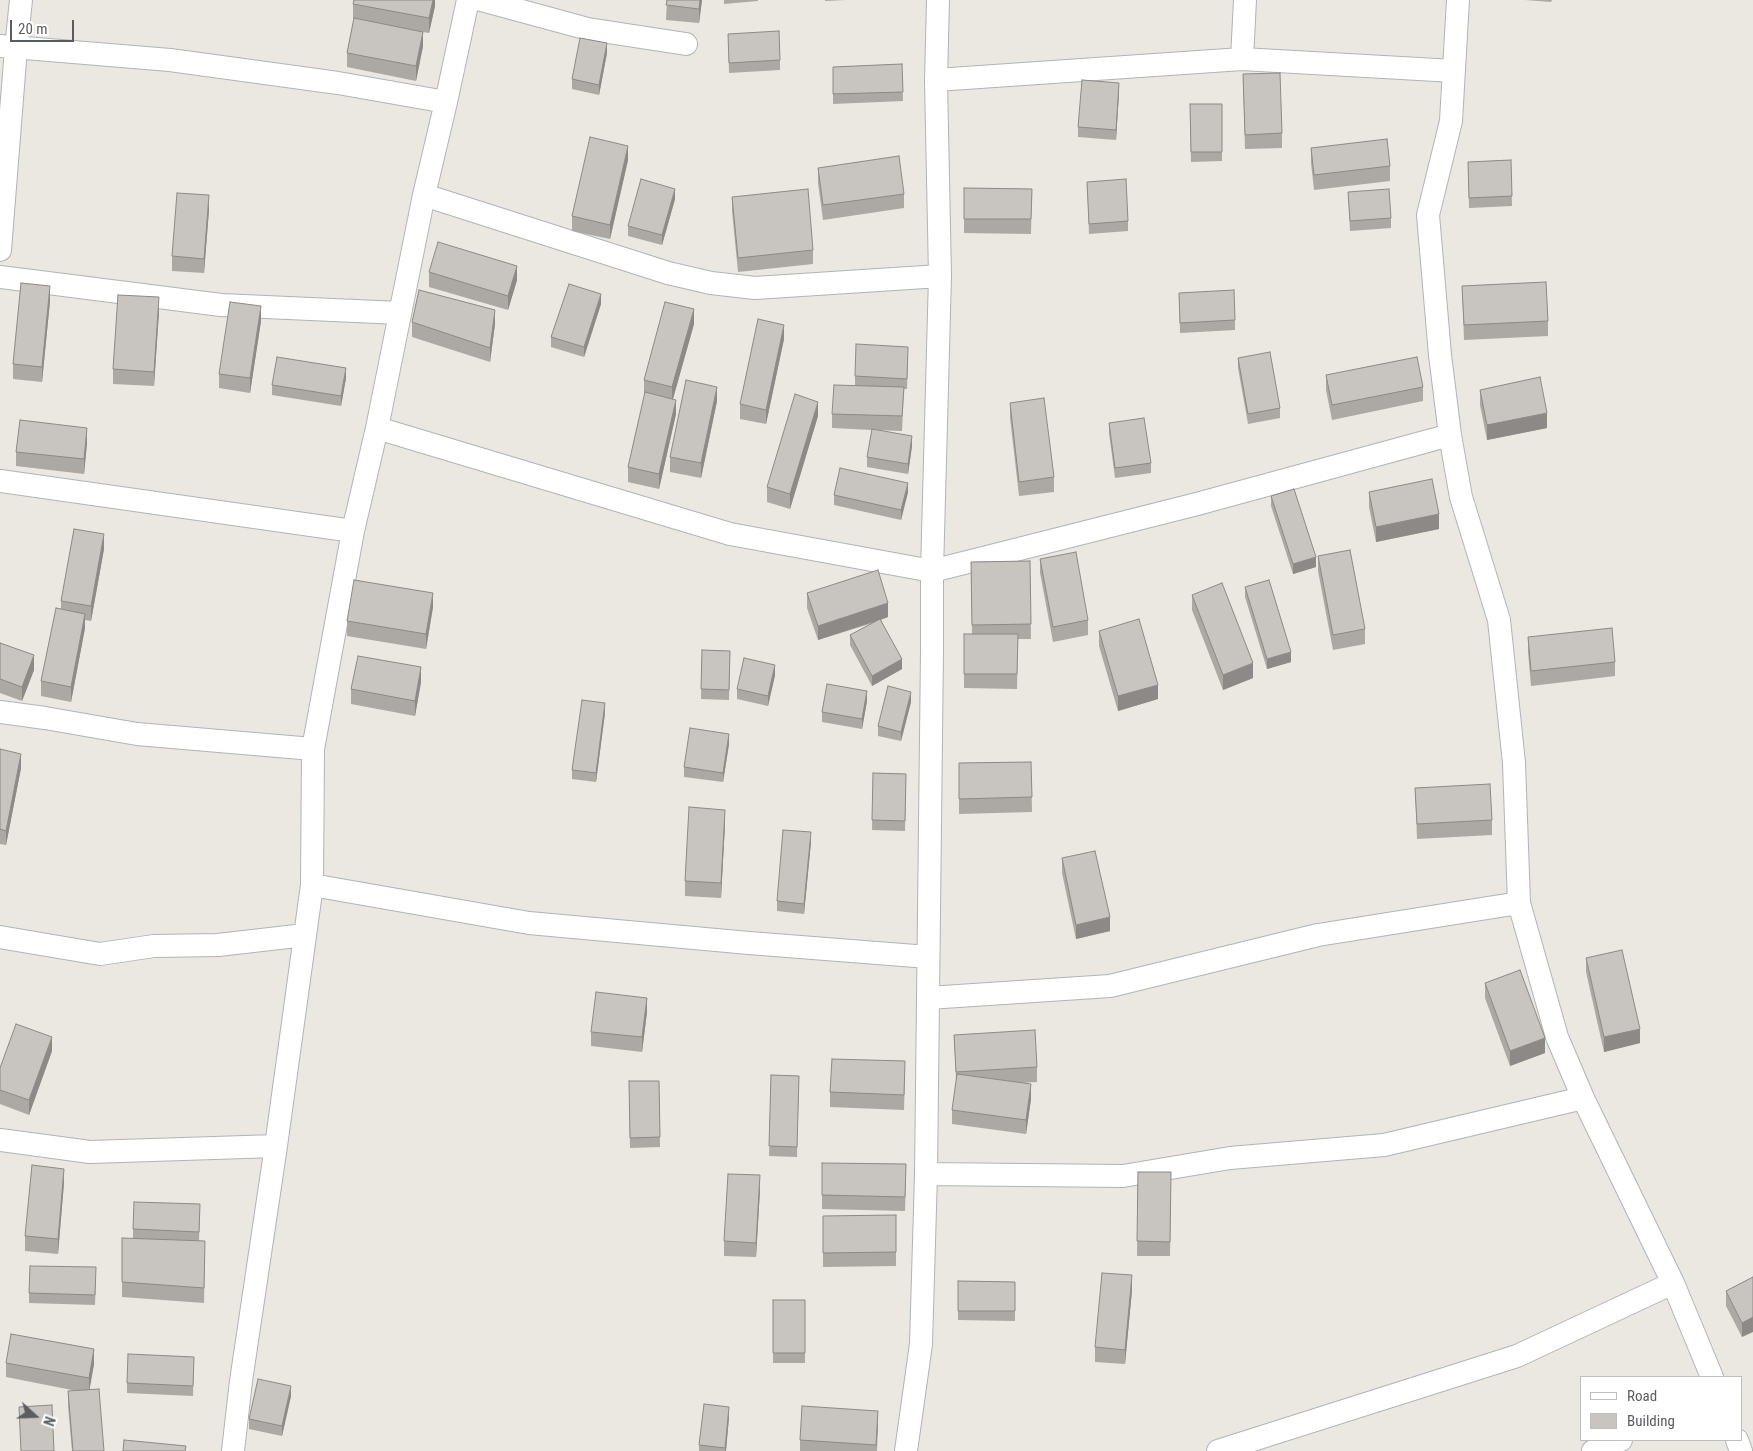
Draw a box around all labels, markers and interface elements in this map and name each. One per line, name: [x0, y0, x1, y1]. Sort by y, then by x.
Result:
scale bar: [12, 10, 76, 42]
text: 20 m: [18, 20, 48, 38]
legend: [1580, 1376, 1743, 1441]
text: Road: [1627, 1387, 1657, 1405]
north arrow: [10, 1391, 60, 1441]
text: Building: [1627, 1412, 1675, 1430]
text: N: [40, 1414, 58, 1428]

